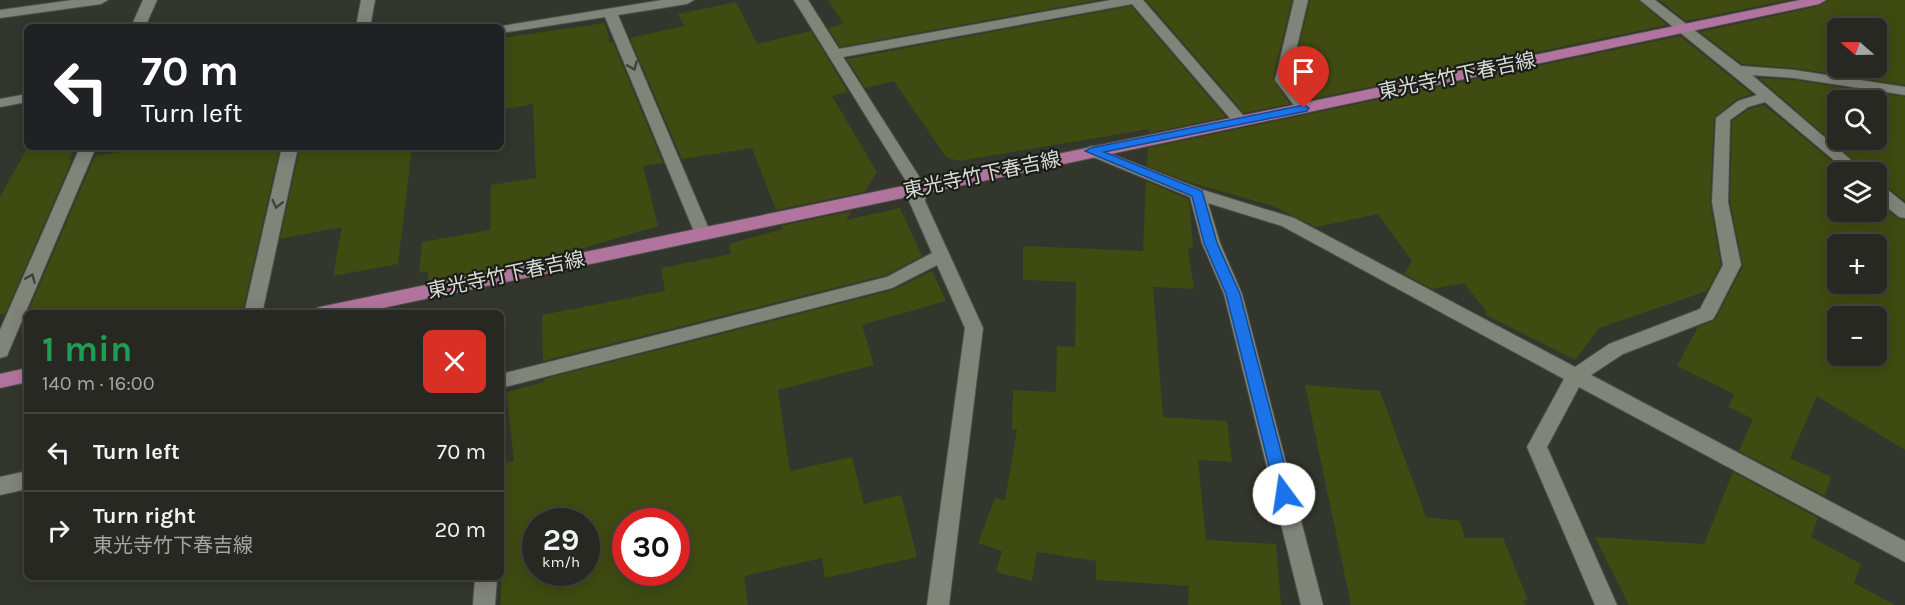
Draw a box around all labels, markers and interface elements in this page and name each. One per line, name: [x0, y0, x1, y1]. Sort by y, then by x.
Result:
north arrow: [1827, 18, 1887, 78]
map controls: [1827, 18, 1887, 366]
text: 70 m: [141, 46, 239, 96]
pin: [1278, 46, 1329, 108]
icon: left: [42, 48, 120, 126]
street label: 東光寺竹下春吉線: [1376, 48, 1538, 104]
icon: arrive: [1287, 55, 1320, 88]
one-way arrow: [626, 59, 638, 70]
button: search: [1827, 90, 1887, 150]
text: Turn left: [141, 97, 242, 129]
street label: 東光寺竹下春吉線: [901, 147, 1063, 203]
button: layers: [1827, 162, 1887, 222]
one-way arrow: [271, 199, 284, 209]
button: +: [1827, 234, 1887, 294]
street label: 東光寺竹下春吉線: [425, 247, 587, 303]
one-way arrow: [24, 274, 36, 285]
button: −: [1827, 306, 1887, 366]
text: 1 min: [42, 328, 132, 370]
button: close: [423, 330, 486, 393]
text: 140 m · 16:00: [42, 372, 155, 395]
icon: left: [42, 436, 75, 469]
text: Turn left: [93, 439, 180, 465]
text: 70 m: [437, 439, 486, 465]
position arrow: [1252, 462, 1316, 526]
text: Turn right: [93, 503, 196, 529]
speed limit sign: 30: [612, 508, 690, 586]
icon: right: [42, 514, 75, 547]
text: 20 m: [434, 517, 486, 543]
text: 29: [543, 522, 579, 558]
text: 東光寺竹下春吉線: [93, 534, 253, 557]
text: km/h: [542, 553, 580, 571]

